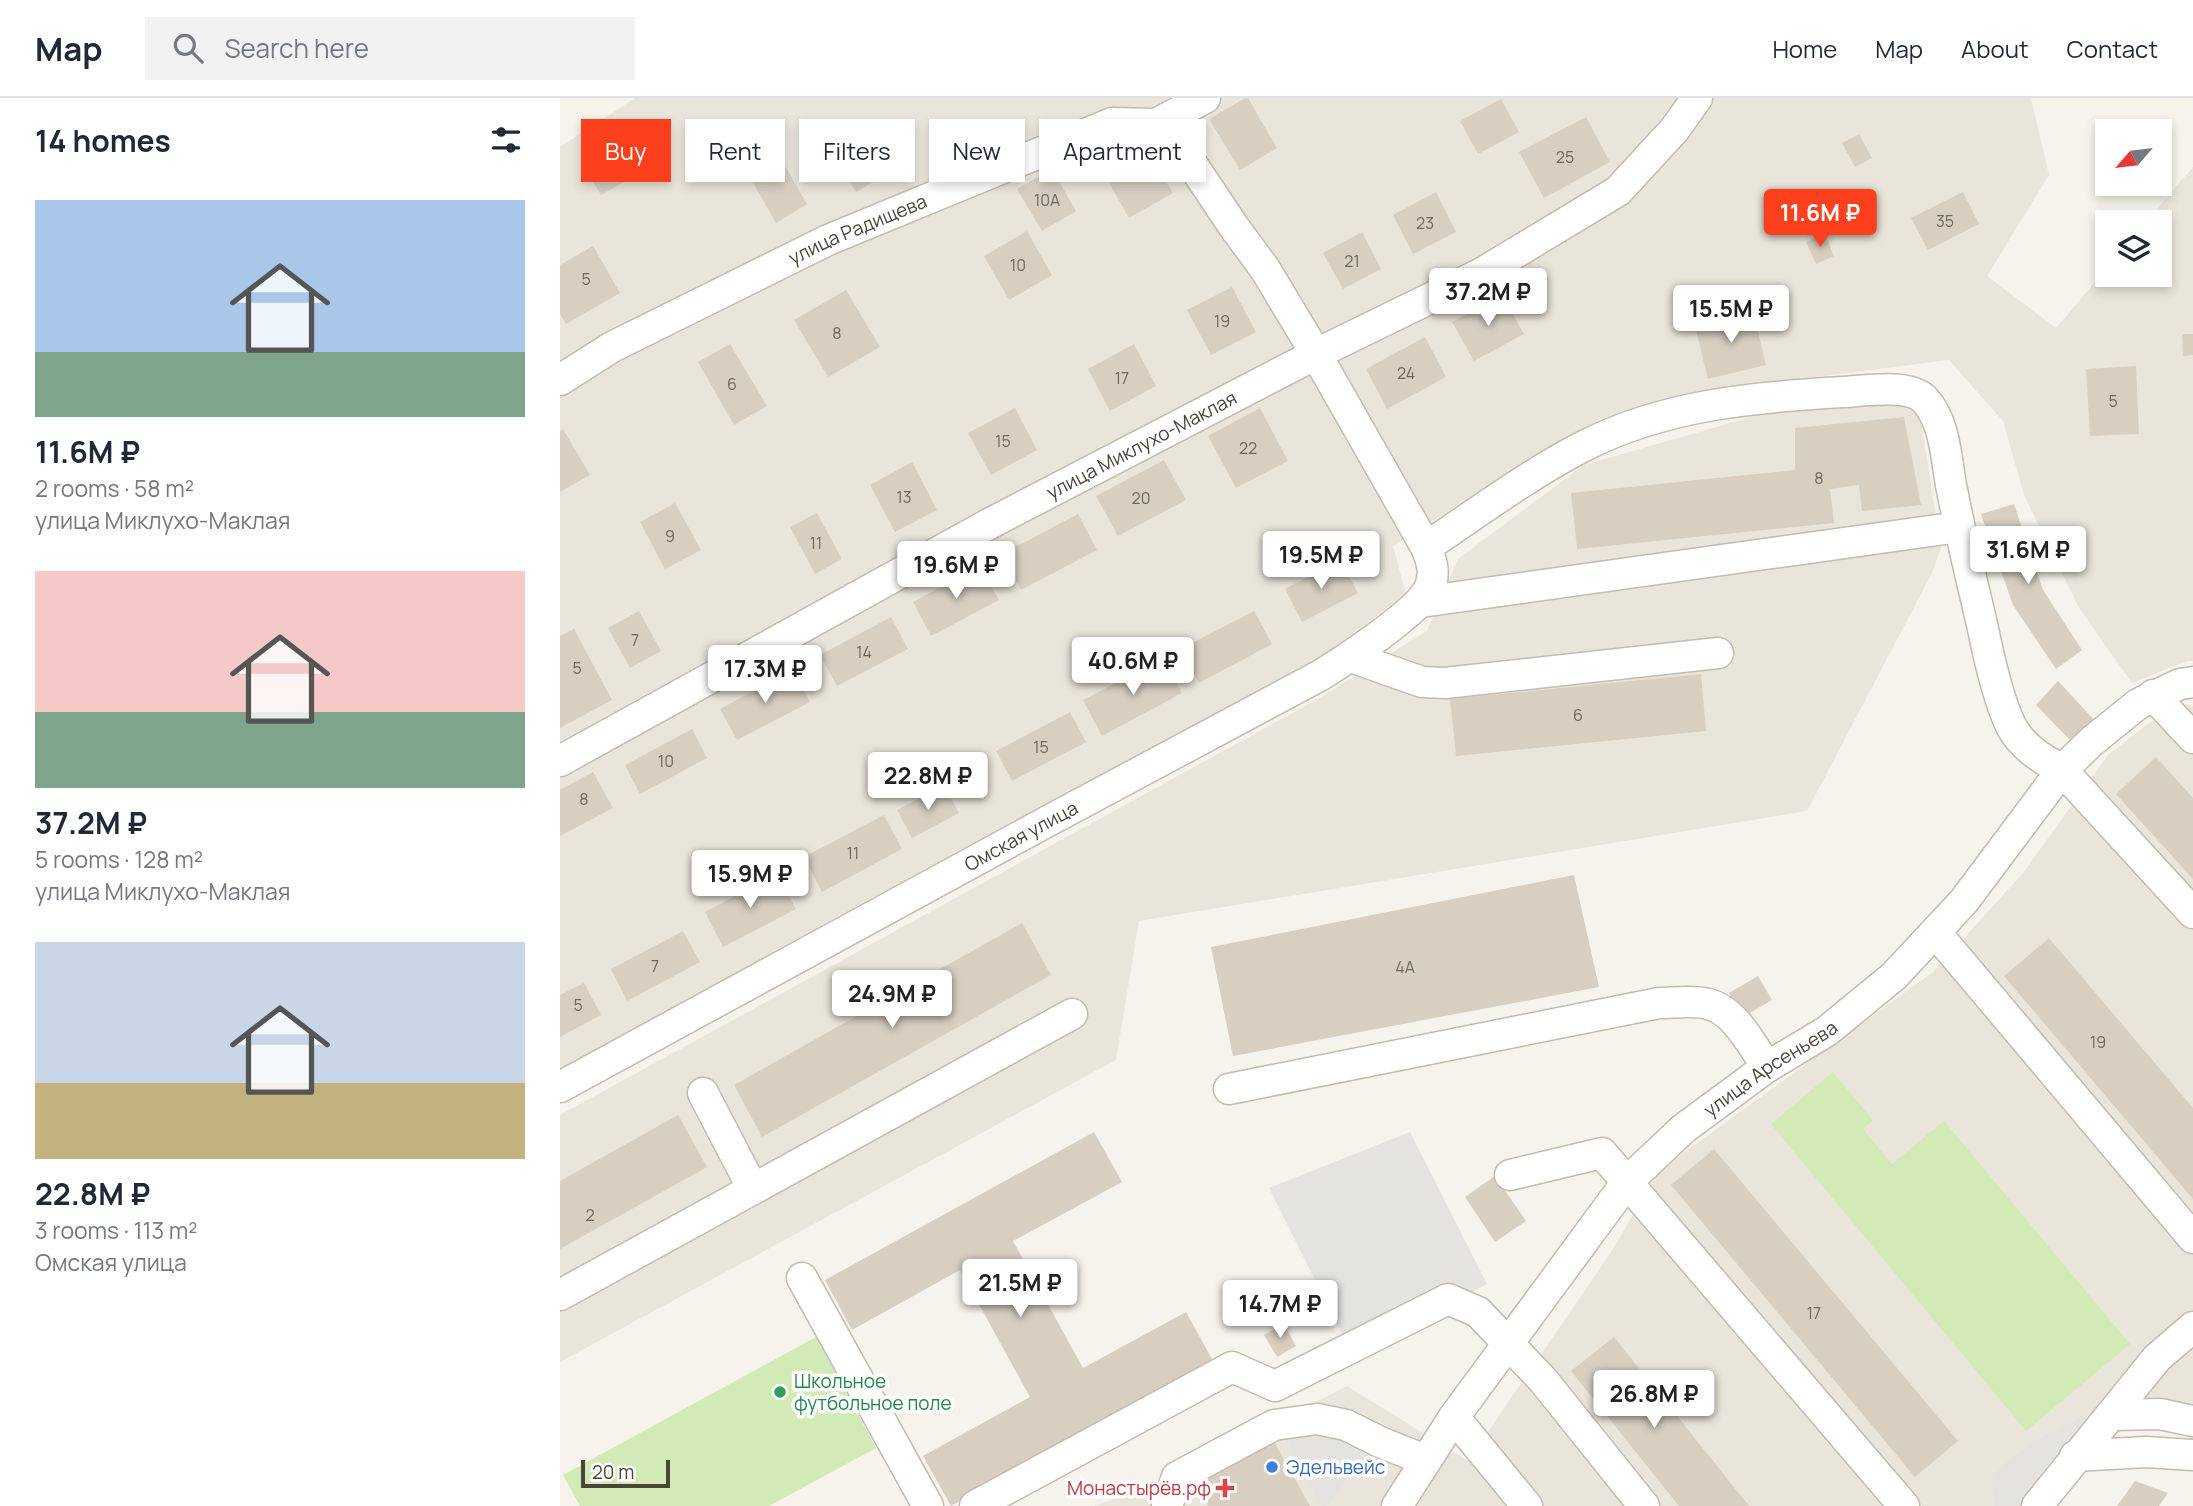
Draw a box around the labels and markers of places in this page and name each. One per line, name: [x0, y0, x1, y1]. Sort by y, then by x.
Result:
pin: 11.6M ₽: [1755, 190, 1885, 249]
pin: 37.2M ₽: [1423, 268, 1553, 328]
pin: 15.5M ₽: [1666, 286, 1796, 345]
pin: 31.6M ₽: [1963, 526, 2093, 586]
pin: 19.5M ₽: [1256, 532, 1386, 591]
pin: 19.6M ₽: [891, 542, 1021, 601]
pin: 40.6M ₽: [1068, 638, 1198, 697]
pin: 17.3M ₽: [700, 646, 830, 705]
pin: 22.8M ₽: [863, 752, 993, 812]
pin: 15.9M ₽: [685, 850, 815, 910]
pin: 24.9M ₽: [827, 970, 957, 1030]
pin: 21.5M ₽: [955, 1260, 1085, 1319]
pin: 14.7M ₽: [1215, 1280, 1345, 1340]
place label: Школьное футбольное поле: [794, 1368, 952, 1416]
pin: 26.8M ₽: [1589, 1370, 1719, 1430]
marker: Школьное футбольное поле: [772, 1384, 788, 1400]
place label: Эдельвейс: [1286, 1454, 1385, 1480]
marker: Эдельвейс: [1264, 1459, 1280, 1475]
place label: Монастырёв.рф: [1067, 1475, 1211, 1501]
marker: Монастырёв.рф: [1217, 1480, 1233, 1496]

